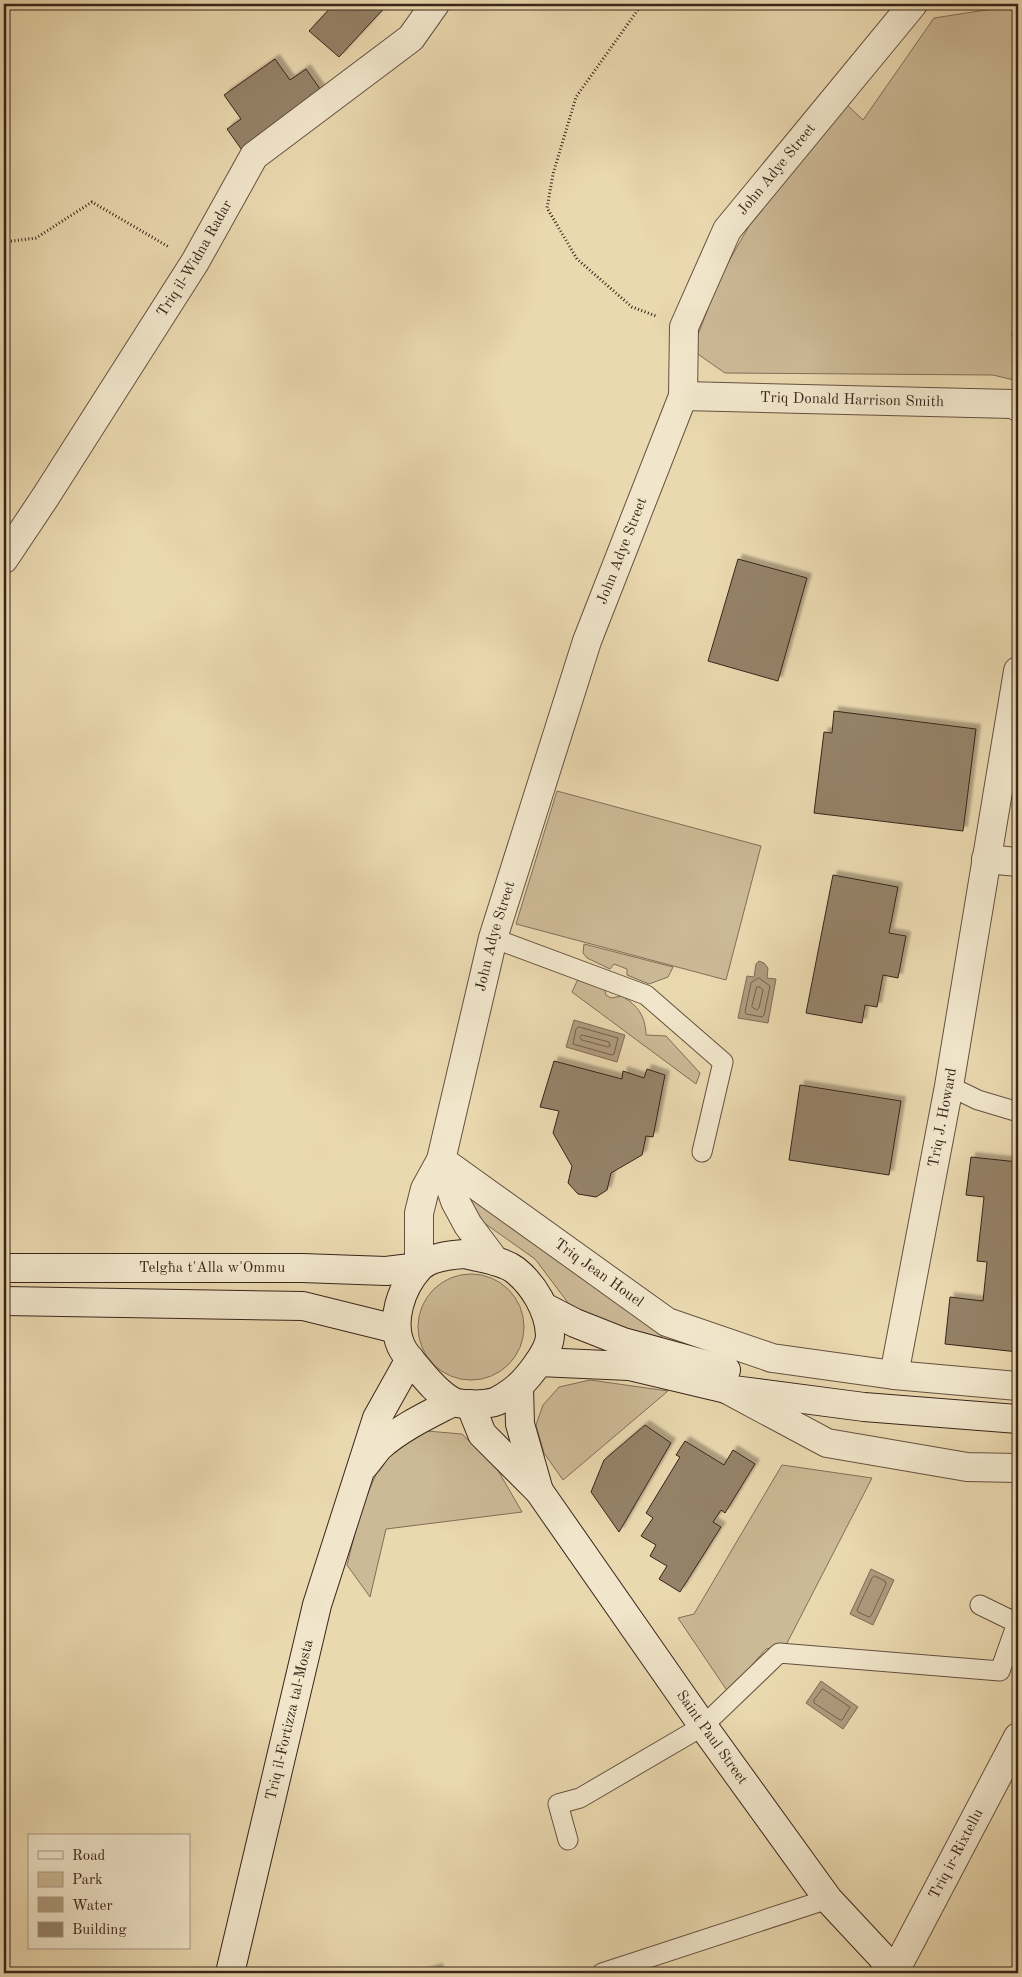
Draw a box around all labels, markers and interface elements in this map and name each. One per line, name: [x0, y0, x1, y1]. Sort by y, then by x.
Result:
street label: John Adye Street: [735, 121, 819, 218]
street label: Triq il-Widna Radar: [155, 198, 235, 320]
street label: Triq Donald Harrison Smith: [760, 390, 944, 410]
street label: John Adye Street: [595, 495, 650, 607]
street label: John Adye Street: [473, 880, 518, 993]
street label: Triq J. Howard: [926, 1067, 959, 1169]
street label: Triq Jean Houel: [551, 1236, 646, 1310]
street label: Telgħa t'Alla w'Ommu: [139, 1261, 285, 1276]
street label: Triq il-Fortizza tal-Mosta: [264, 1638, 316, 1802]
street label: Saint Paul Street: [673, 1688, 750, 1787]
street label: Triq ir-Rixtellu: [927, 1807, 986, 1902]
legend: [28, 1834, 190, 1950]
text: Road: [72, 1849, 106, 1864]
text: Park: [72, 1873, 103, 1888]
text: Water: [72, 1899, 113, 1914]
text: Building: [72, 1923, 127, 1938]

